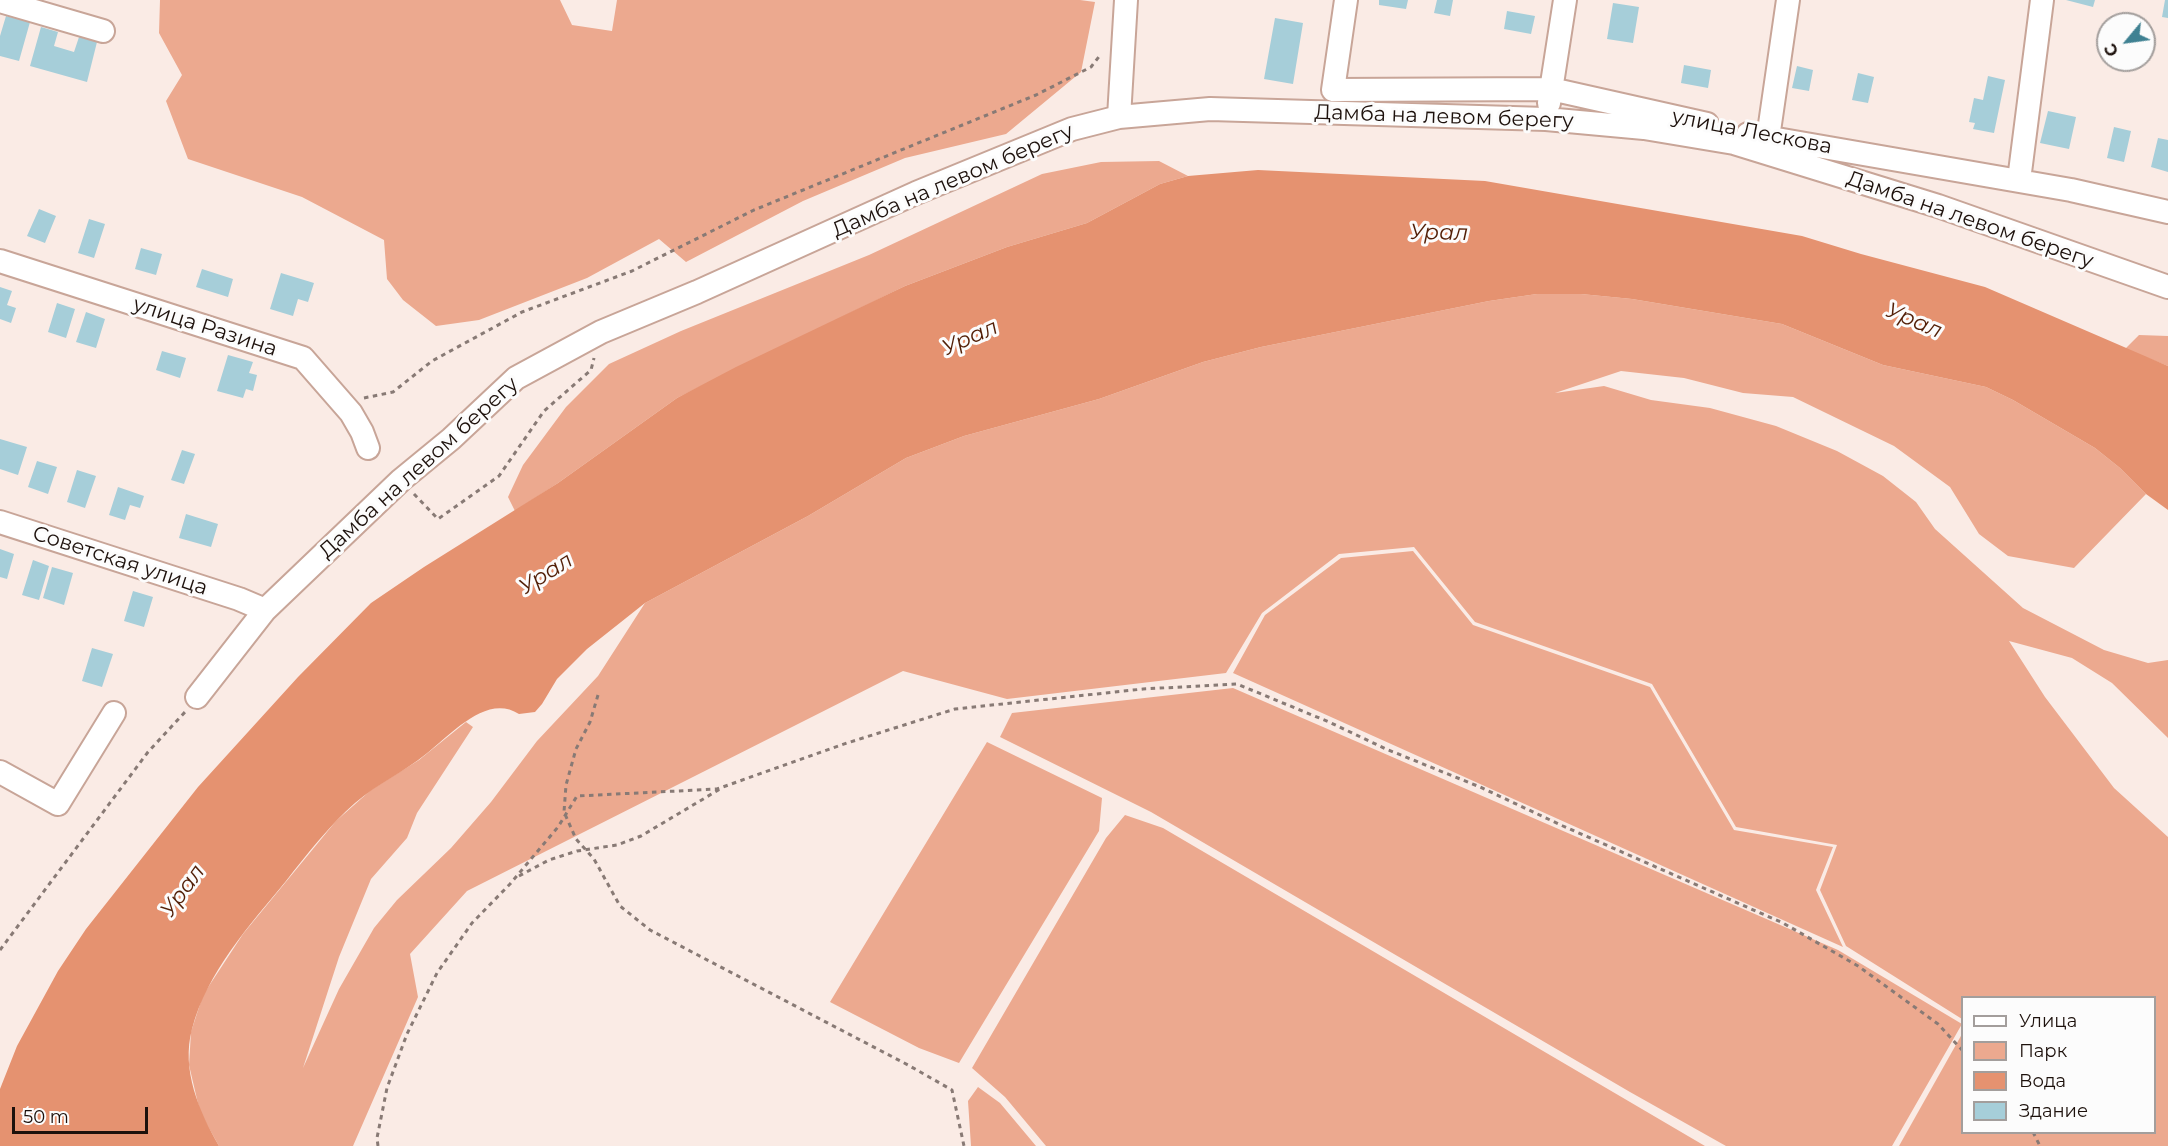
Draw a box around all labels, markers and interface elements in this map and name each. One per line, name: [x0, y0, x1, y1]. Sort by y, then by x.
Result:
north arrow: [2096, 12, 2156, 72]
text: С: [2100, 40, 2123, 60]
street label: Дамба на левом берегу: [1314, 100, 1574, 134]
street label: улица Лескова: [1670, 104, 1834, 160]
street label: Дамба на левом берегу: [829, 119, 1077, 243]
street label: Дамба на левом берегу: [1843, 166, 2097, 274]
water label: Урал: [1410, 219, 1468, 247]
street label: улица Разина: [130, 292, 280, 362]
water label: Урал: [1882, 297, 1946, 345]
water label: Урал: [938, 314, 1002, 362]
street label: Дамба на левом берегу: [314, 372, 524, 564]
street label: Советская улица: [29, 521, 211, 601]
water label: Урал: [514, 547, 578, 601]
water label: Урал: [155, 860, 211, 922]
legend: [1961, 996, 2156, 1134]
text: Улица: [2019, 1010, 2077, 1032]
text: Парк: [2019, 1040, 2067, 1062]
text: Вода: [2019, 1070, 2066, 1092]
scale bar: [15, 1095, 152, 1133]
text: Здание: [2019, 1100, 2088, 1122]
text: 50 m: [23, 1106, 69, 1128]

